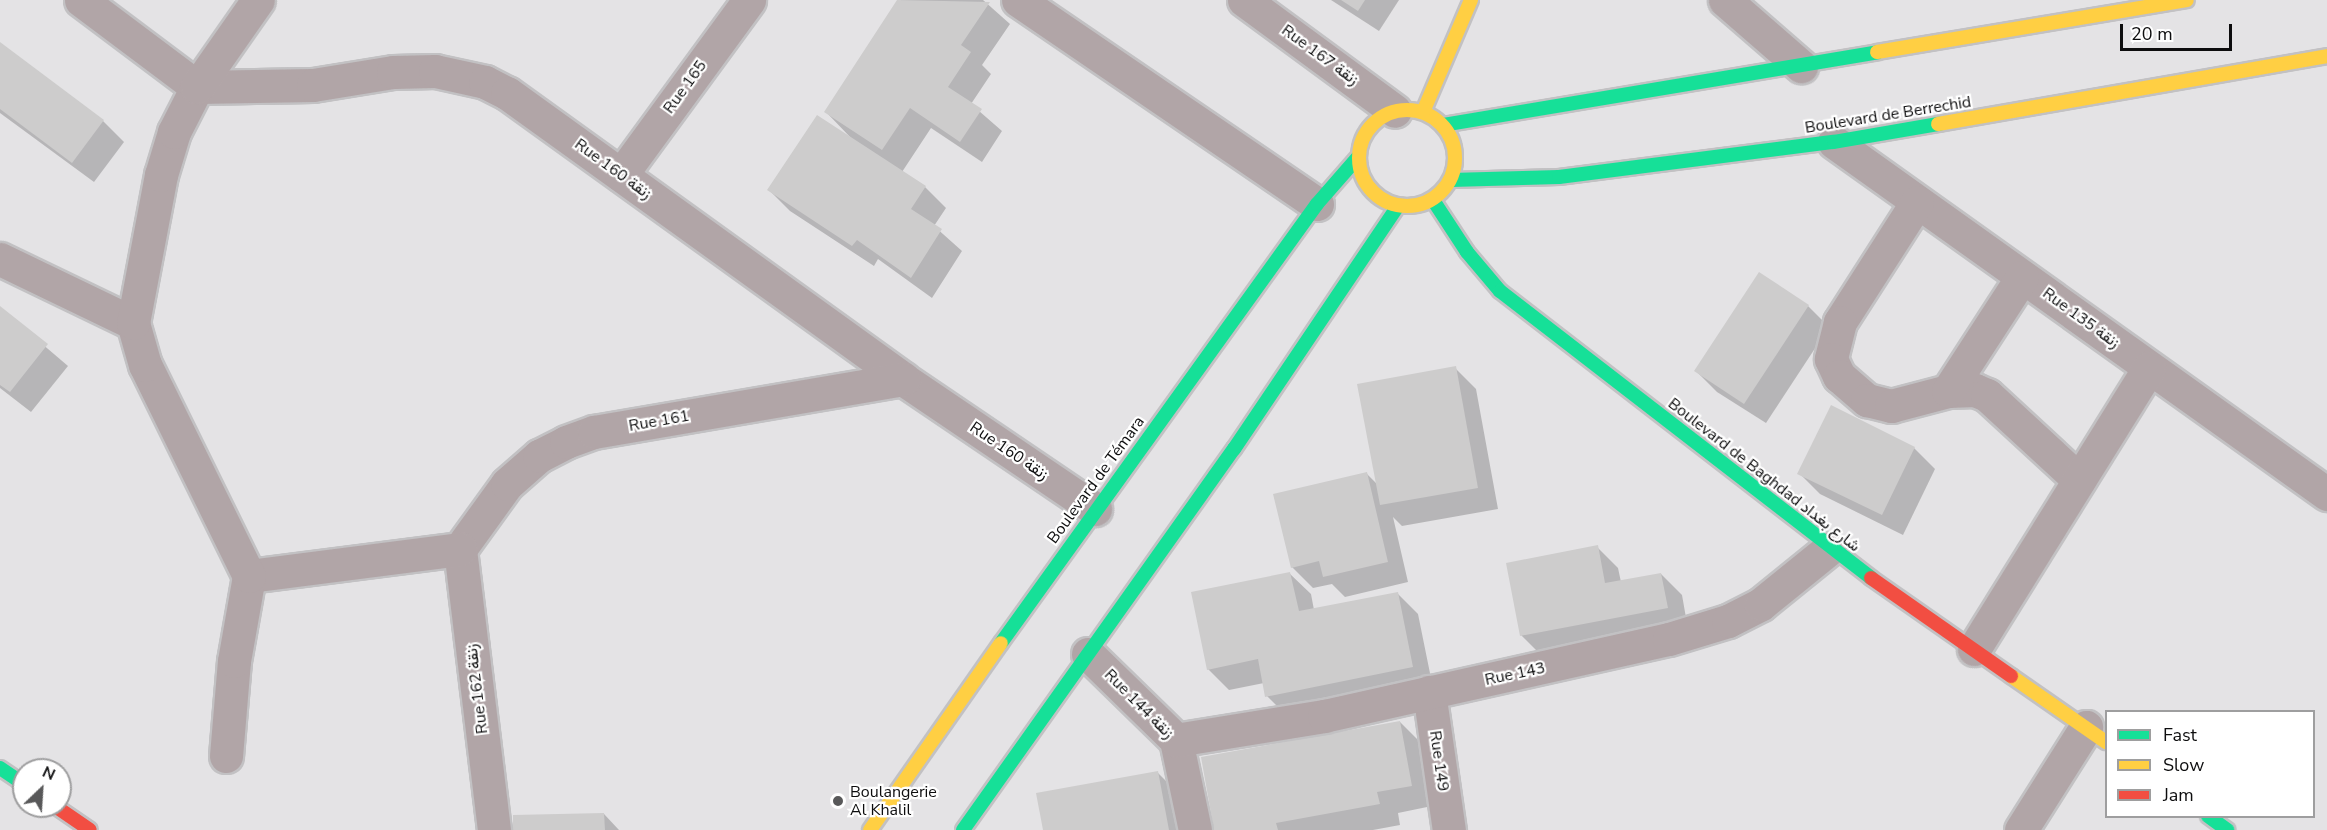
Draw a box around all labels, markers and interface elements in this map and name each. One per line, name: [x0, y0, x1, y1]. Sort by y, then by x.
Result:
scale bar: [2123, 12, 2236, 50]
street label: Rue 167 زنقة: [1278, 21, 1362, 89]
text: 20 m: [2131, 22, 2173, 46]
street label: Rue 165: [659, 57, 711, 117]
street label: Boulevard de Berrechid: [1804, 92, 1972, 138]
street label: Rue 160 زنقة: [571, 135, 655, 203]
street label: Rue 135 زنقة: [2039, 284, 2123, 352]
street label: Boulevard de Baghdad شارع بغداد: [1664, 394, 1864, 556]
street label: Rue 161: [627, 406, 691, 436]
street label: Boulevard de Témara: [1043, 413, 1149, 547]
street label: Rue 160 زنقة: [966, 418, 1052, 484]
street label: Rue 162 زنقة: [462, 643, 492, 735]
street label: Rue 143: [1483, 658, 1547, 690]
street label: Rue 144 زنقة: [1100, 665, 1178, 743]
legend: [2105, 710, 2315, 818]
text: Fast: [2163, 723, 2197, 747]
street label: Rue 149: [1425, 729, 1453, 793]
text: Slow: [2163, 753, 2204, 777]
north arrow: [12, 758, 72, 818]
text: N: [39, 761, 59, 786]
place label: Boulangerie Al Khalil: [850, 782, 937, 820]
text: Jam: [2163, 783, 2194, 807]
marker: Boulangerie Al Khalil: [831, 794, 845, 808]

